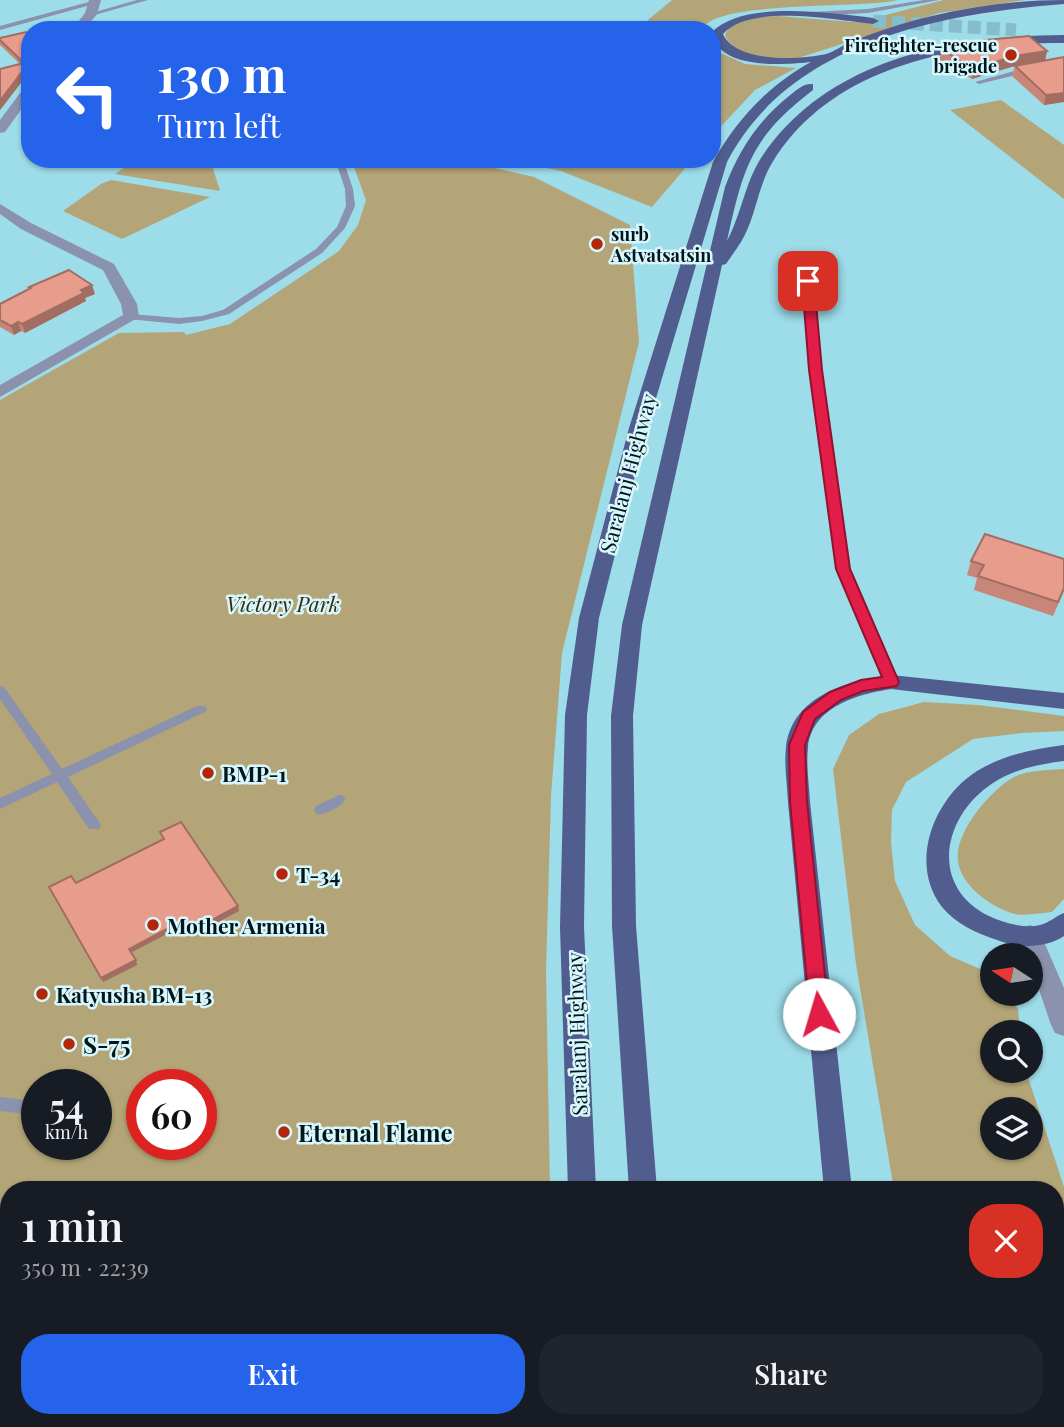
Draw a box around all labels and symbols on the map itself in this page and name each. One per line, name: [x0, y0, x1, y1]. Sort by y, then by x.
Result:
place label: Firefighter-rescue brigade: [844, 33, 997, 78]
marker: Firefighter-rescue brigade: [1003, 47, 1019, 63]
place label: surb Astvatsatsin: [610, 222, 711, 267]
marker: surb Astvatsatsin: [589, 236, 605, 252]
pin: [778, 251, 838, 311]
street label: Saralanj Highway: [592, 390, 662, 556]
park label: Victory Park: [226, 589, 340, 617]
place label: BMP-1: [222, 759, 287, 787]
marker: BMP-1: [200, 765, 216, 781]
place label: T-34: [296, 860, 340, 888]
marker: T-34: [274, 866, 290, 882]
place label: Mother Armenia: [167, 911, 326, 939]
marker: Mother Armenia: [145, 917, 161, 933]
north arrow: [980, 943, 1043, 1006]
street label: Saralanj Highway: [559, 951, 593, 1116]
position arrow: [782, 977, 856, 1051]
place label: Katyusha BM-13: [56, 980, 212, 1008]
marker: Katyusha BM-13: [34, 986, 50, 1002]
place label: S-75: [83, 1028, 131, 1060]
marker: S-75: [61, 1036, 77, 1052]
speed limit sign: 60: [126, 1069, 217, 1160]
place label: Eternal Flame: [298, 1116, 453, 1148]
marker: Eternal Flame: [276, 1124, 292, 1140]

